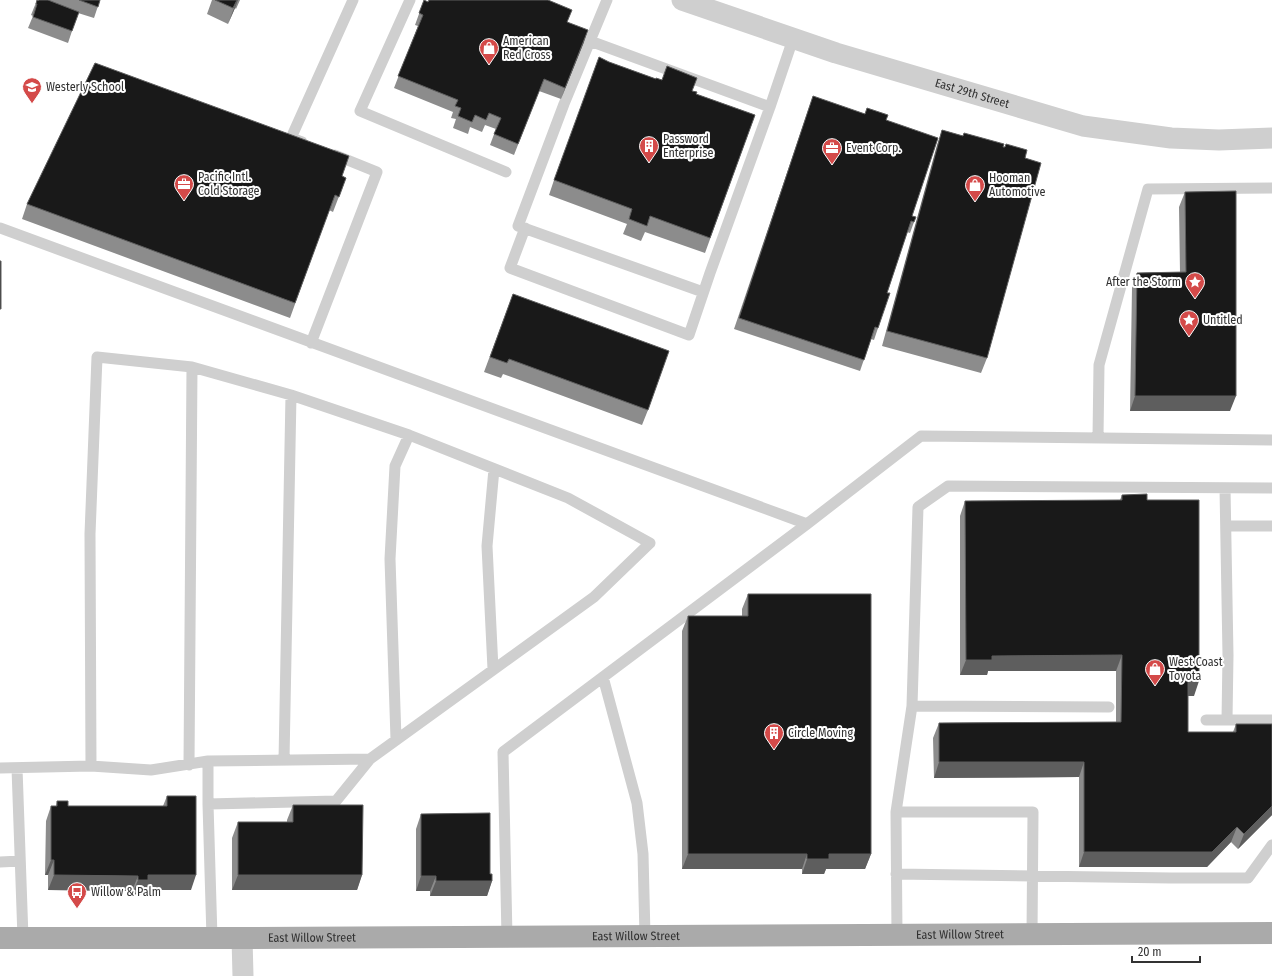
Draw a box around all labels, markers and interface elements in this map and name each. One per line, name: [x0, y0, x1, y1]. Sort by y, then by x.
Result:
place label: American Red Cross: [503, 34, 551, 62]
shop icon: American Red Cross: [478, 37, 500, 65]
school or university icon: Westerly School: [21, 76, 43, 104]
street label: East 29th Street: [933, 76, 1011, 111]
place label: Westerly School: [46, 80, 124, 94]
place label: Password Enterprise: [663, 132, 713, 160]
building icon: Password Enterprise: [638, 135, 660, 163]
office icon: Event Corp.: [821, 137, 843, 165]
place label: Event Corp.: [846, 141, 901, 155]
place label: Pacific Intl. Cold Storage: [198, 170, 260, 198]
place label: Hooman Automotive: [989, 171, 1045, 199]
office icon: Pacific Intl. Cold Storage: [173, 173, 195, 201]
shop icon: Hooman Automotive: [964, 174, 986, 202]
place icon: After the Storm: [1184, 271, 1206, 299]
place label: After the Storm: [1106, 275, 1181, 289]
place icon: Untitled: [1178, 309, 1200, 337]
place label: Untitled: [1203, 313, 1243, 327]
place label: West Coast Toyota: [1169, 655, 1223, 683]
shop icon: West Coast Toyota: [1144, 658, 1166, 686]
building icon: Circle Moving: [763, 722, 785, 750]
place label: Circle Moving: [788, 726, 853, 740]
bus stop icon: Willow & Palm: [66, 881, 88, 909]
place label: Willow & Palm: [91, 885, 161, 899]
street label: East Willow Street: [916, 927, 1004, 942]
street label: East Willow Street: [592, 929, 680, 943]
street label: East Willow Street: [268, 930, 356, 945]
scale bar: [1132, 938, 1200, 964]
text: 20 m: [1138, 945, 1162, 959]

